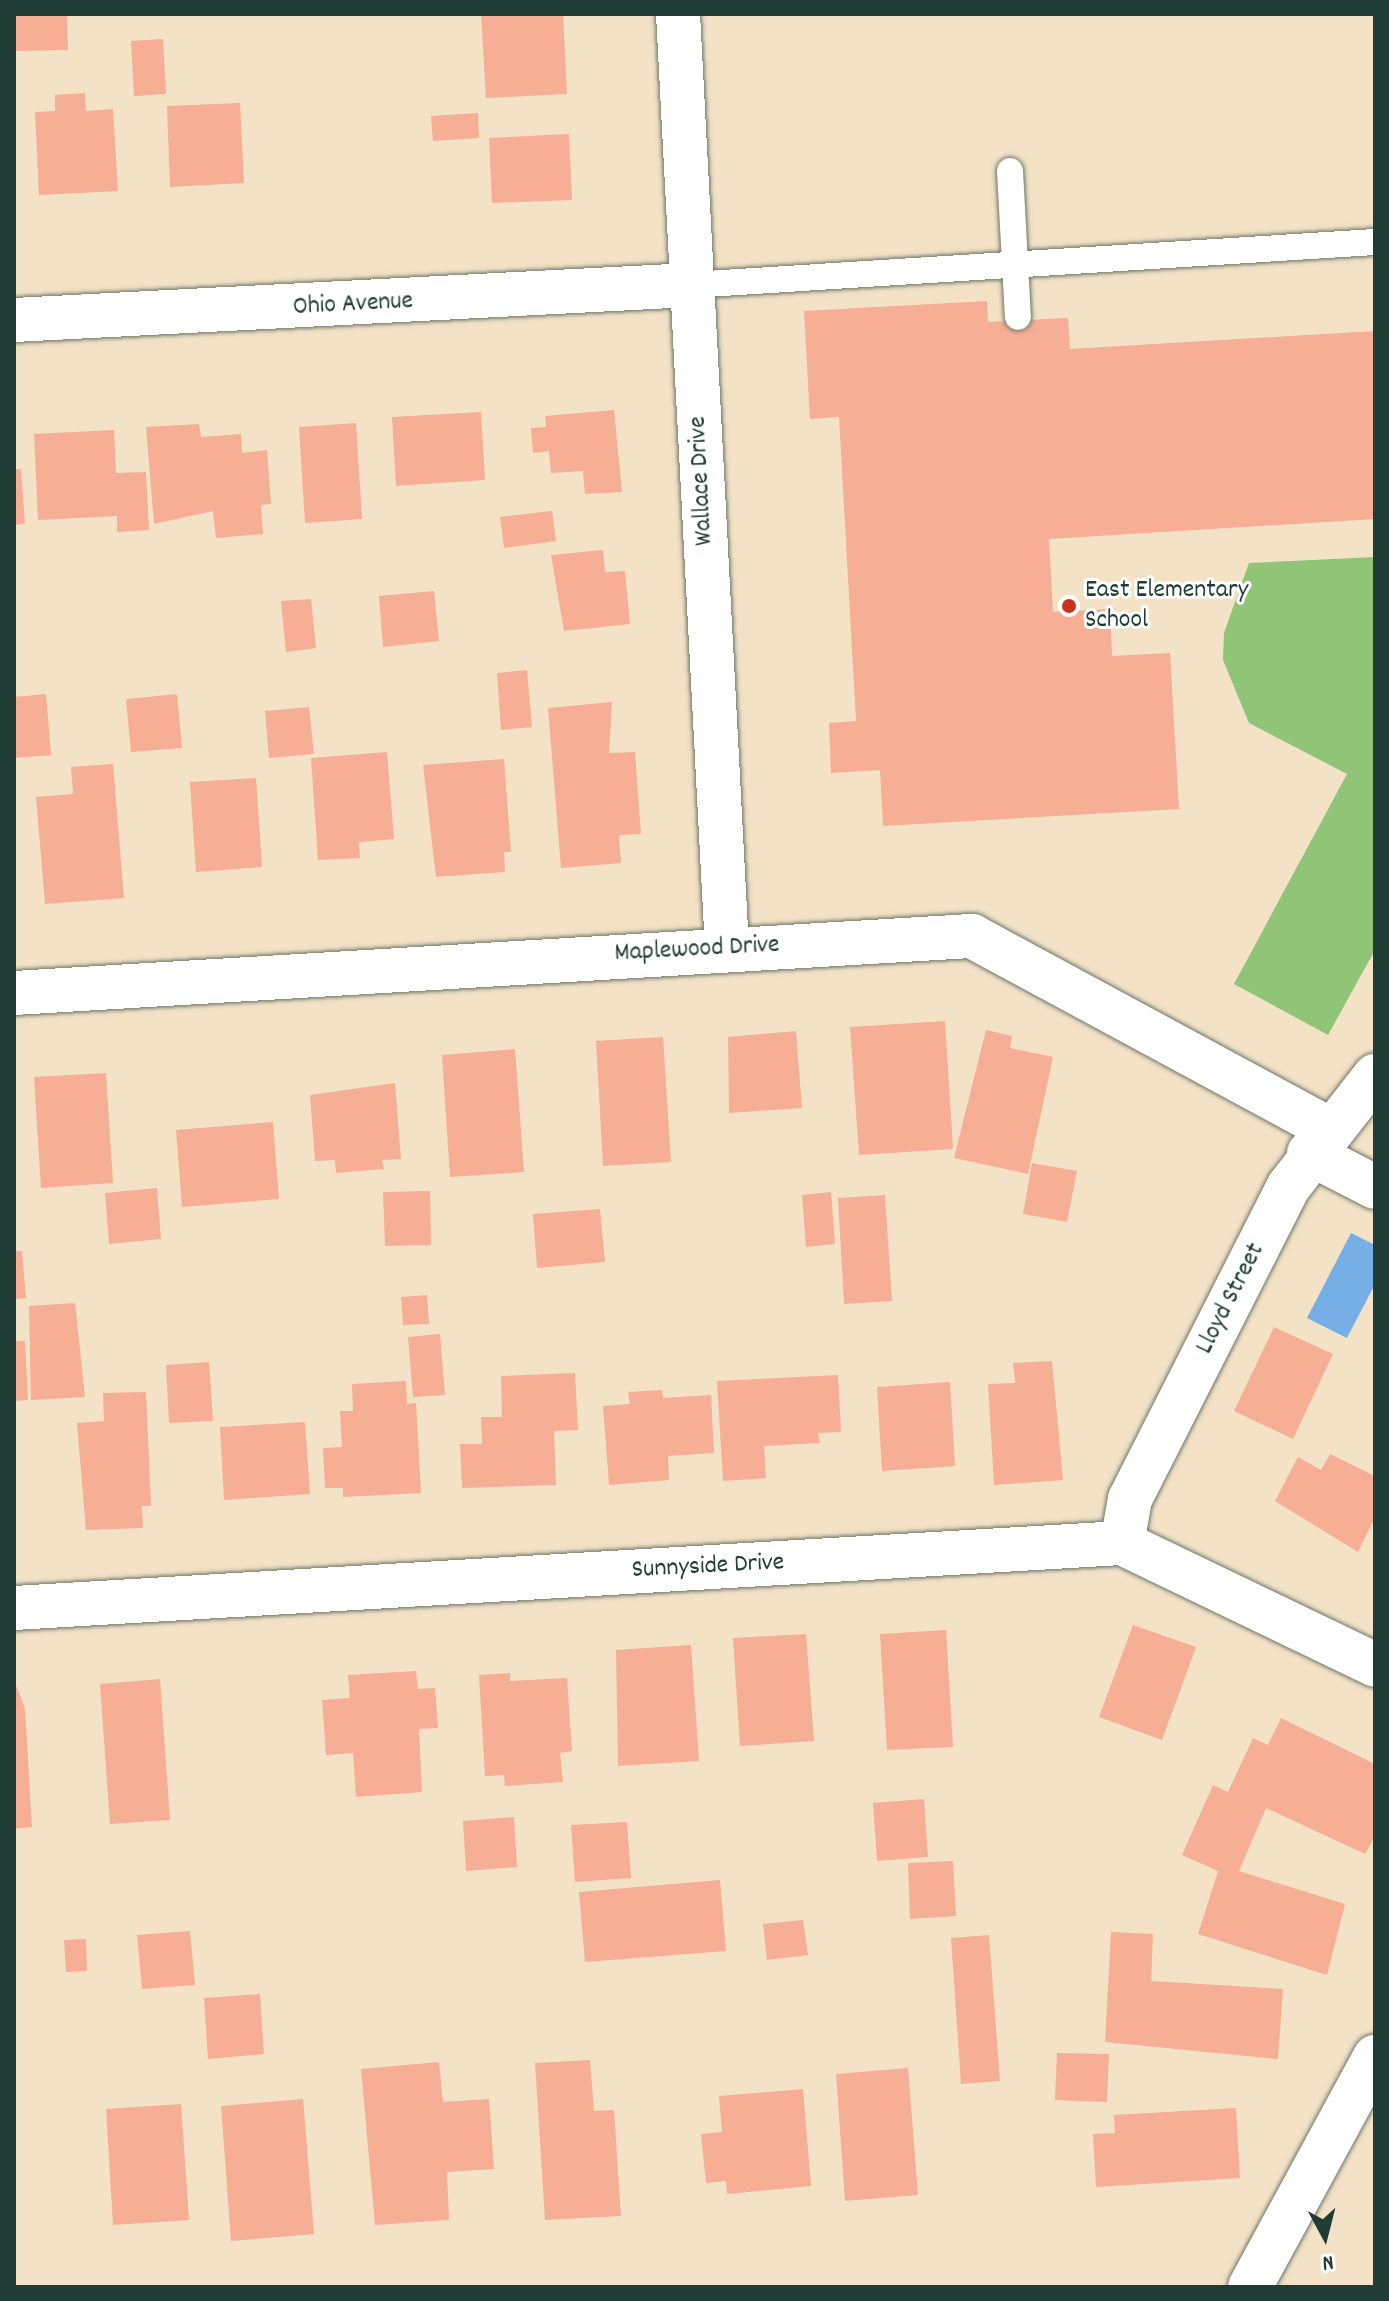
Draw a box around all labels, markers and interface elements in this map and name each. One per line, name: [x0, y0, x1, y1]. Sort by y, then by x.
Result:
street label: Ohio Avenue: [292, 286, 414, 324]
street label: Wallace Drive: [683, 415, 721, 547]
place label: East Elementary School: [1085, 575, 1248, 636]
marker: East Elementary School: [1060, 597, 1078, 615]
street label: Maplewood Drive: [614, 930, 780, 970]
street label: Lloyd Street: [1190, 1238, 1272, 1360]
street label: Sunnyside Drive: [631, 1547, 785, 1587]
north arrow: [1285, 2197, 1365, 2277]
text: N: [1321, 2245, 1335, 2277]

